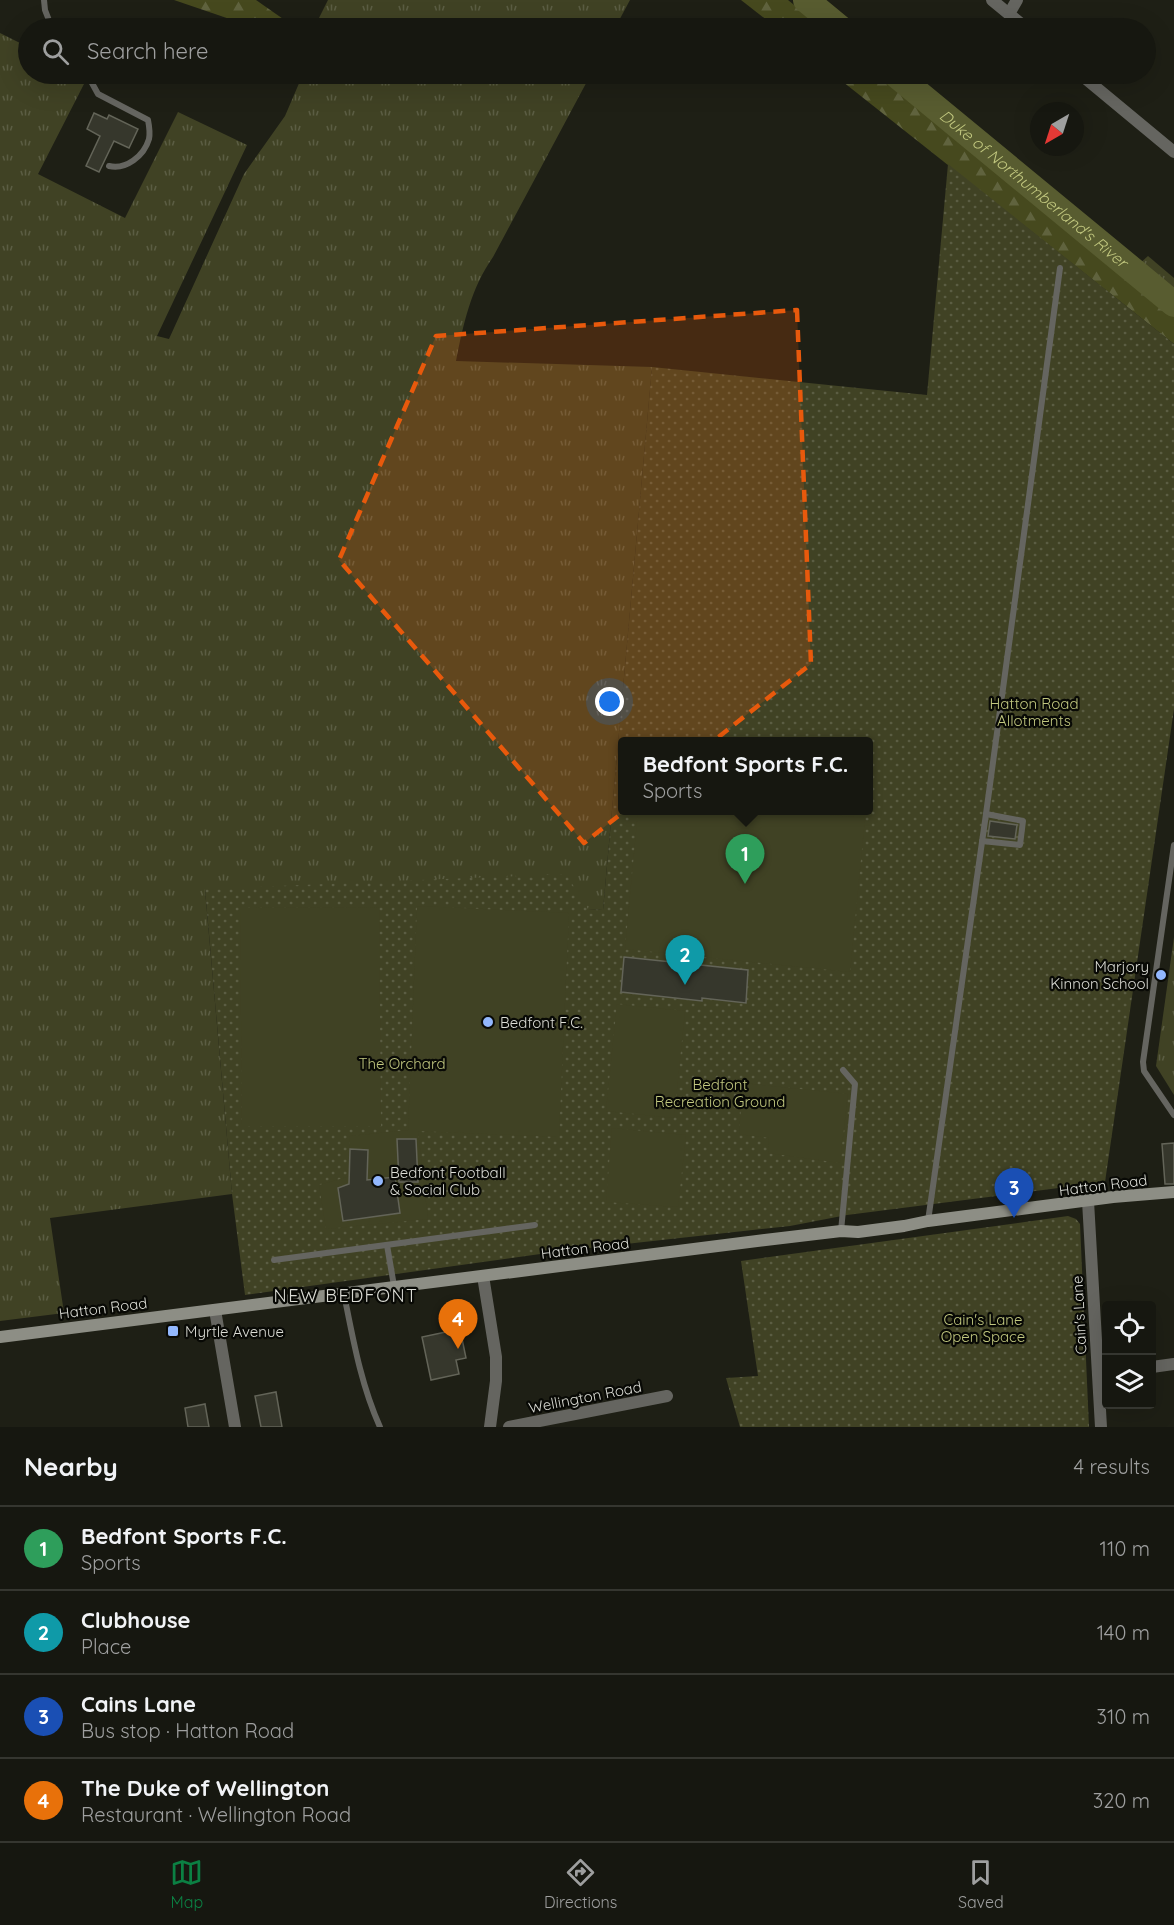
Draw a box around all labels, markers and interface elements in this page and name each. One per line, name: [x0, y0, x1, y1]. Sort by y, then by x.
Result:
search box: [18, 18, 1156, 84]
icon: search: [39, 35, 72, 68]
text: Search here: [87, 37, 208, 65]
north arrow: [1030, 102, 1084, 156]
water label: Duke of Northumberland's River: [936, 105, 1133, 273]
your location: [595, 687, 624, 716]
park label: Hatton Road Allotments: [989, 694, 1079, 730]
popup: [618, 737, 873, 815]
text: Bedfont Sports F.C.: [643, 750, 848, 778]
text: Sports: [643, 778, 702, 803]
pin: 1: [726, 834, 764, 884]
pin: 2: [666, 936, 704, 985]
place label: Marjory Kinnon School: [1050, 957, 1149, 993]
marker: Marjory Kinnon School: [1154, 968, 1168, 982]
place label: Bedfont F.C.: [500, 1013, 583, 1032]
marker: Bedfont F.C.: [481, 1015, 495, 1029]
park label: The Orchard: [358, 1054, 446, 1073]
park label: Bedfont Recreation Ground: [655, 1075, 785, 1111]
place label: Bedfont Football & Social Club: [390, 1163, 506, 1199]
pin: 3: [994, 1168, 1034, 1218]
street label: Hatton Road: [1058, 1170, 1148, 1200]
marker: Bedfont Football & Social Club: [371, 1174, 385, 1188]
street label: Hatton Road: [540, 1233, 630, 1263]
street label: Cain's Lane: [1067, 1275, 1091, 1355]
district label: NEW BEDFONT: [274, 1284, 418, 1307]
street label: Hatton Road: [58, 1293, 148, 1323]
pin: 4: [438, 1300, 478, 1349]
map controls: [1102, 1301, 1156, 1409]
button: locate: [1102, 1301, 1156, 1355]
park label: Cain's Lane Open Space: [941, 1310, 1025, 1346]
place label: Myrtle Avenue: [185, 1322, 284, 1341]
marker: Myrtle Avenue: [166, 1324, 180, 1338]
button: layers: [1102, 1355, 1156, 1409]
street label: Wellington Road: [527, 1377, 643, 1417]
text: Nearby: [24, 1450, 118, 1483]
text: 4 results: [1074, 1454, 1150, 1479]
text: Bedfont Sports F.C.: [81, 1522, 287, 1550]
text: 1: [40, 1536, 47, 1561]
text: 110 m: [1100, 1536, 1150, 1561]
text: Sports: [81, 1550, 141, 1575]
text: Clubhouse: [81, 1606, 190, 1634]
text: 2: [38, 1620, 49, 1645]
text: 140 m: [1097, 1620, 1150, 1645]
text: Place: [81, 1634, 131, 1659]
text: Cains Lane: [81, 1690, 196, 1718]
text: 3: [38, 1704, 49, 1729]
text: 310 m: [1097, 1704, 1150, 1729]
text: Bus stop · Hatton Road: [81, 1718, 294, 1743]
text: The Duke of Wellington: [81, 1774, 329, 1802]
text: 4: [38, 1788, 49, 1813]
text: 320 m: [1093, 1788, 1150, 1813]
text: Restaurant · Wellington Road: [81, 1802, 351, 1827]
tab: Map: [170, 1856, 203, 1912]
tab: Directions: [544, 1856, 617, 1912]
tab: Saved: [958, 1856, 1004, 1912]

